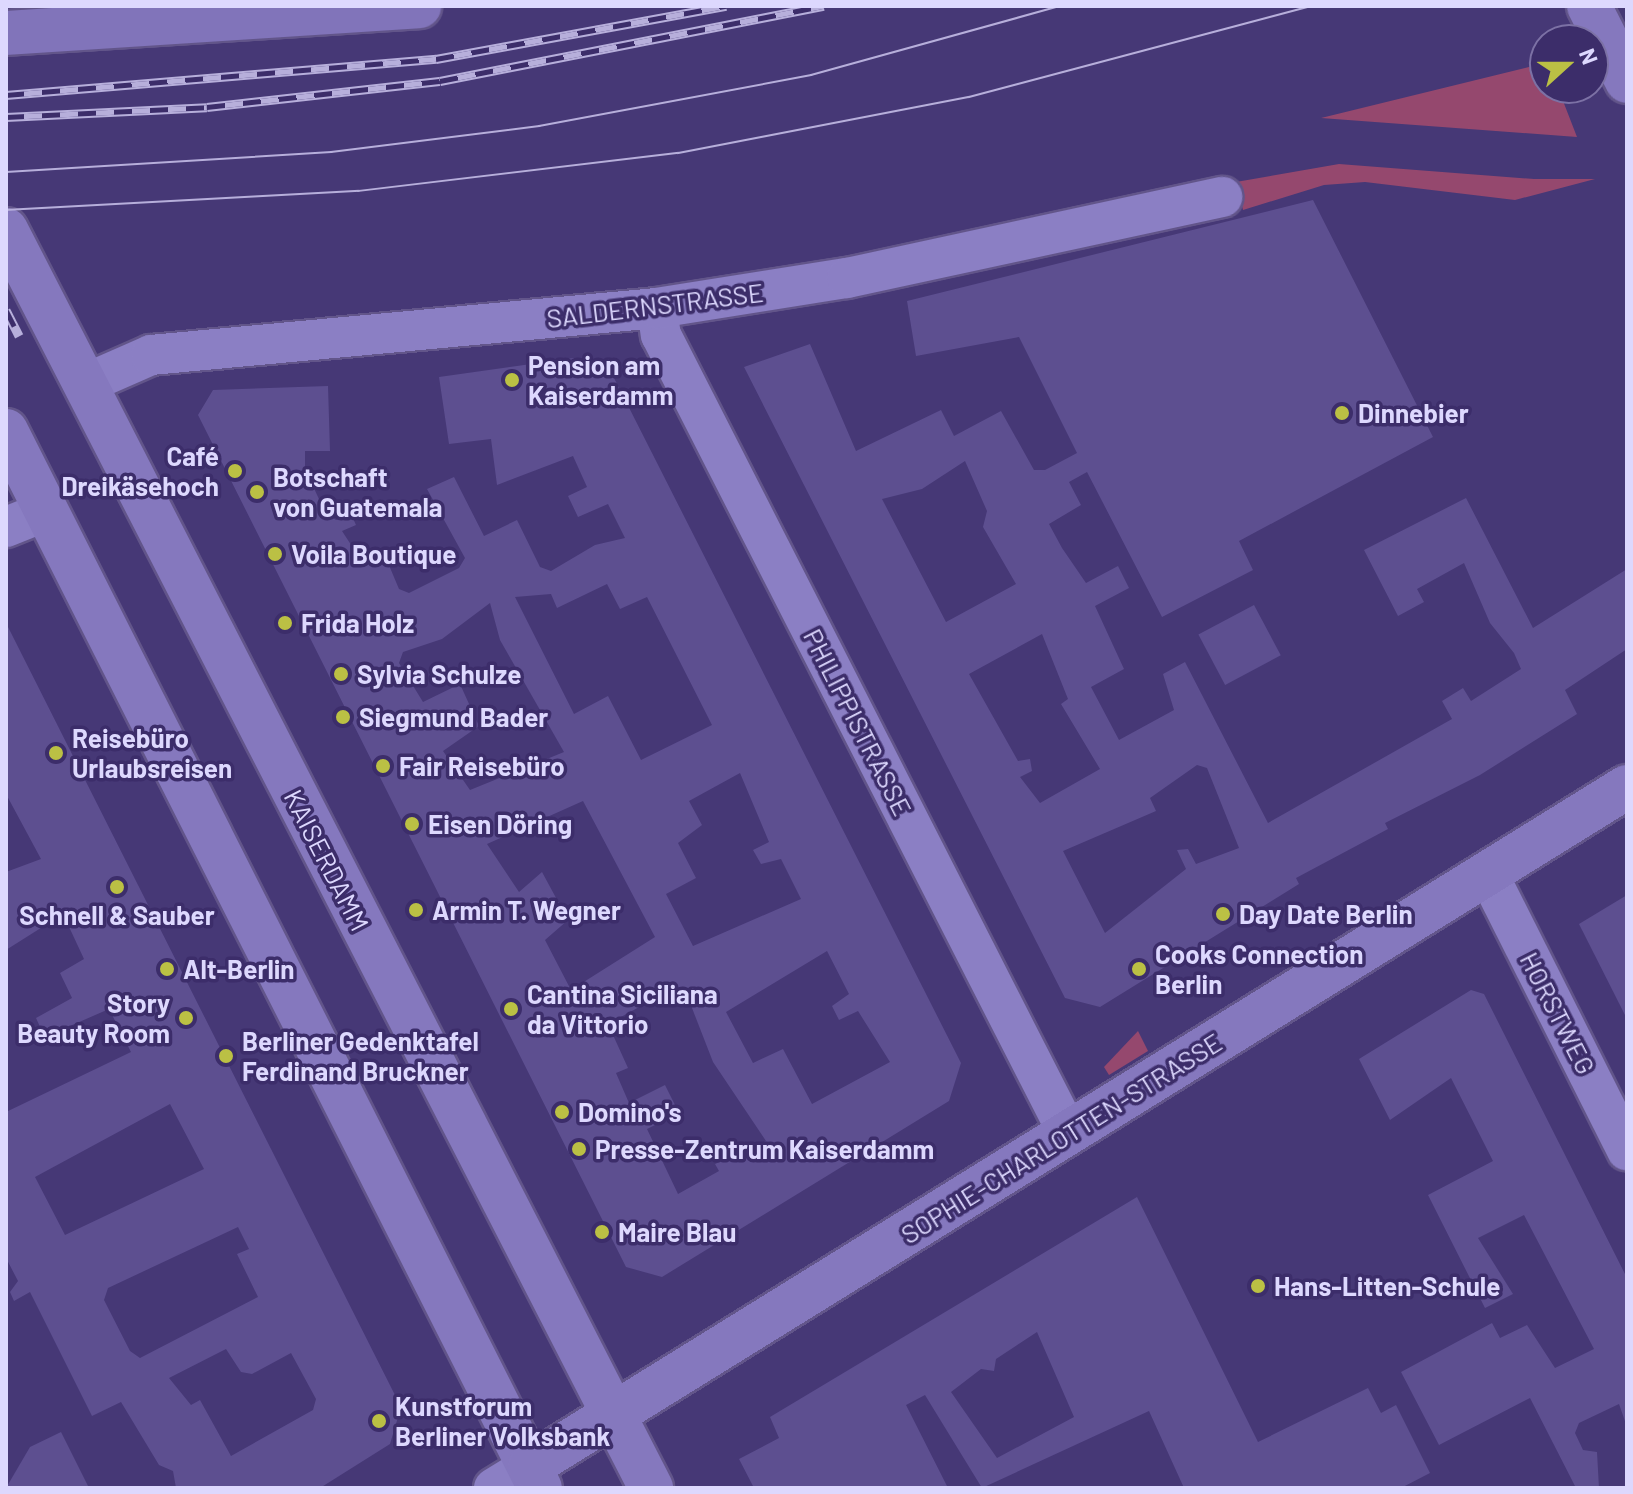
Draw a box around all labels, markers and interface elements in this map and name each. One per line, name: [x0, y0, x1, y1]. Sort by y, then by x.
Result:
north arrow: [1529, 24, 1609, 104]
text: N: [1575, 45, 1604, 68]
street label: SALDERNSTRASSE: [545, 276, 765, 334]
place label: Pension am Kaiserdamm: [528, 349, 673, 410]
marker: Pension am Kaiserdamm: [503, 371, 521, 389]
place label: Dinnebier: [1358, 397, 1469, 429]
marker: Dinnebier: [1333, 404, 1351, 422]
place label: Café Dreikäsehoch: [61, 440, 219, 502]
place label: Botschaft von Guatemala: [273, 461, 442, 522]
marker: Café Dreikäsehoch: [226, 462, 244, 480]
marker: Botschaft von Guatemala: [248, 483, 266, 501]
place label: Voila Boutique: [291, 538, 456, 570]
marker: Voila Boutique: [266, 545, 284, 563]
place label: Frida Holz: [301, 607, 414, 639]
marker: Frida Holz: [276, 614, 294, 632]
street label: PHILIPPISTRASSE: [797, 623, 919, 821]
place label: Sylvia Schulze: [357, 658, 521, 690]
marker: Sylvia Schulze: [332, 665, 350, 683]
place label: Siegmund Bader: [359, 701, 548, 733]
marker: Siegmund Bader: [334, 708, 352, 726]
place label: Reisebüro Urlaubsreisen: [72, 722, 232, 784]
marker: Reisebüro Urlaubsreisen: [47, 744, 65, 762]
place label: Fair Reisebüro: [399, 750, 565, 782]
marker: Fair Reisebüro: [374, 757, 392, 775]
street label: KAISERDAMM: [278, 784, 376, 936]
place label: Eisen Döring: [428, 808, 572, 840]
marker: Eisen Döring: [403, 815, 421, 833]
marker: Schnell & Sauber: [108, 878, 126, 896]
place label: Armin T. Wegner: [432, 894, 621, 926]
place label: Day Date Berlin: [1239, 898, 1413, 930]
place label: Schnell & Sauber: [19, 899, 215, 931]
marker: Armin T. Wegner: [407, 901, 425, 919]
marker: Day Date Berlin: [1214, 905, 1232, 923]
place label: Cooks Connection Berlin: [1155, 938, 1364, 1000]
street label: HORSTWEG: [1514, 947, 1602, 1079]
place label: Alt-Berlin: [183, 953, 295, 985]
marker: Alt-Berlin: [158, 960, 176, 978]
marker: Cooks Connection Berlin: [1130, 960, 1148, 978]
place label: Cantina Siciliana da Vittorio: [527, 978, 718, 1040]
place label: Story Beauty Room: [17, 987, 170, 1048]
marker: Cantina Siciliana da Vittorio: [502, 1000, 520, 1018]
marker: Story Beauty Room: [177, 1009, 195, 1027]
place label: Berliner Gedenktafel Ferdinand Bruckner: [242, 1025, 479, 1086]
street label: SOPHIE-CHARLOTTEN-STRASSE: [895, 1026, 1227, 1250]
marker: Berliner Gedenktafel Ferdinand Bruckner: [217, 1047, 235, 1065]
place label: Domino's: [578, 1096, 682, 1128]
marker: Domino's: [553, 1103, 571, 1121]
place label: Presse-Zentrum Kaiserdamm: [595, 1133, 934, 1165]
marker: Presse-Zentrum Kaiserdamm: [570, 1140, 588, 1158]
place label: Maire Blau: [618, 1216, 736, 1248]
marker: Maire Blau: [593, 1223, 611, 1241]
place label: Hans-Litten-Schule: [1274, 1270, 1500, 1302]
marker: Hans-Litten-Schule: [1249, 1277, 1267, 1295]
place label: Kunstforum Berliner Volksbank: [395, 1390, 610, 1452]
marker: Kunstforum Berliner Volksbank: [370, 1412, 388, 1430]

